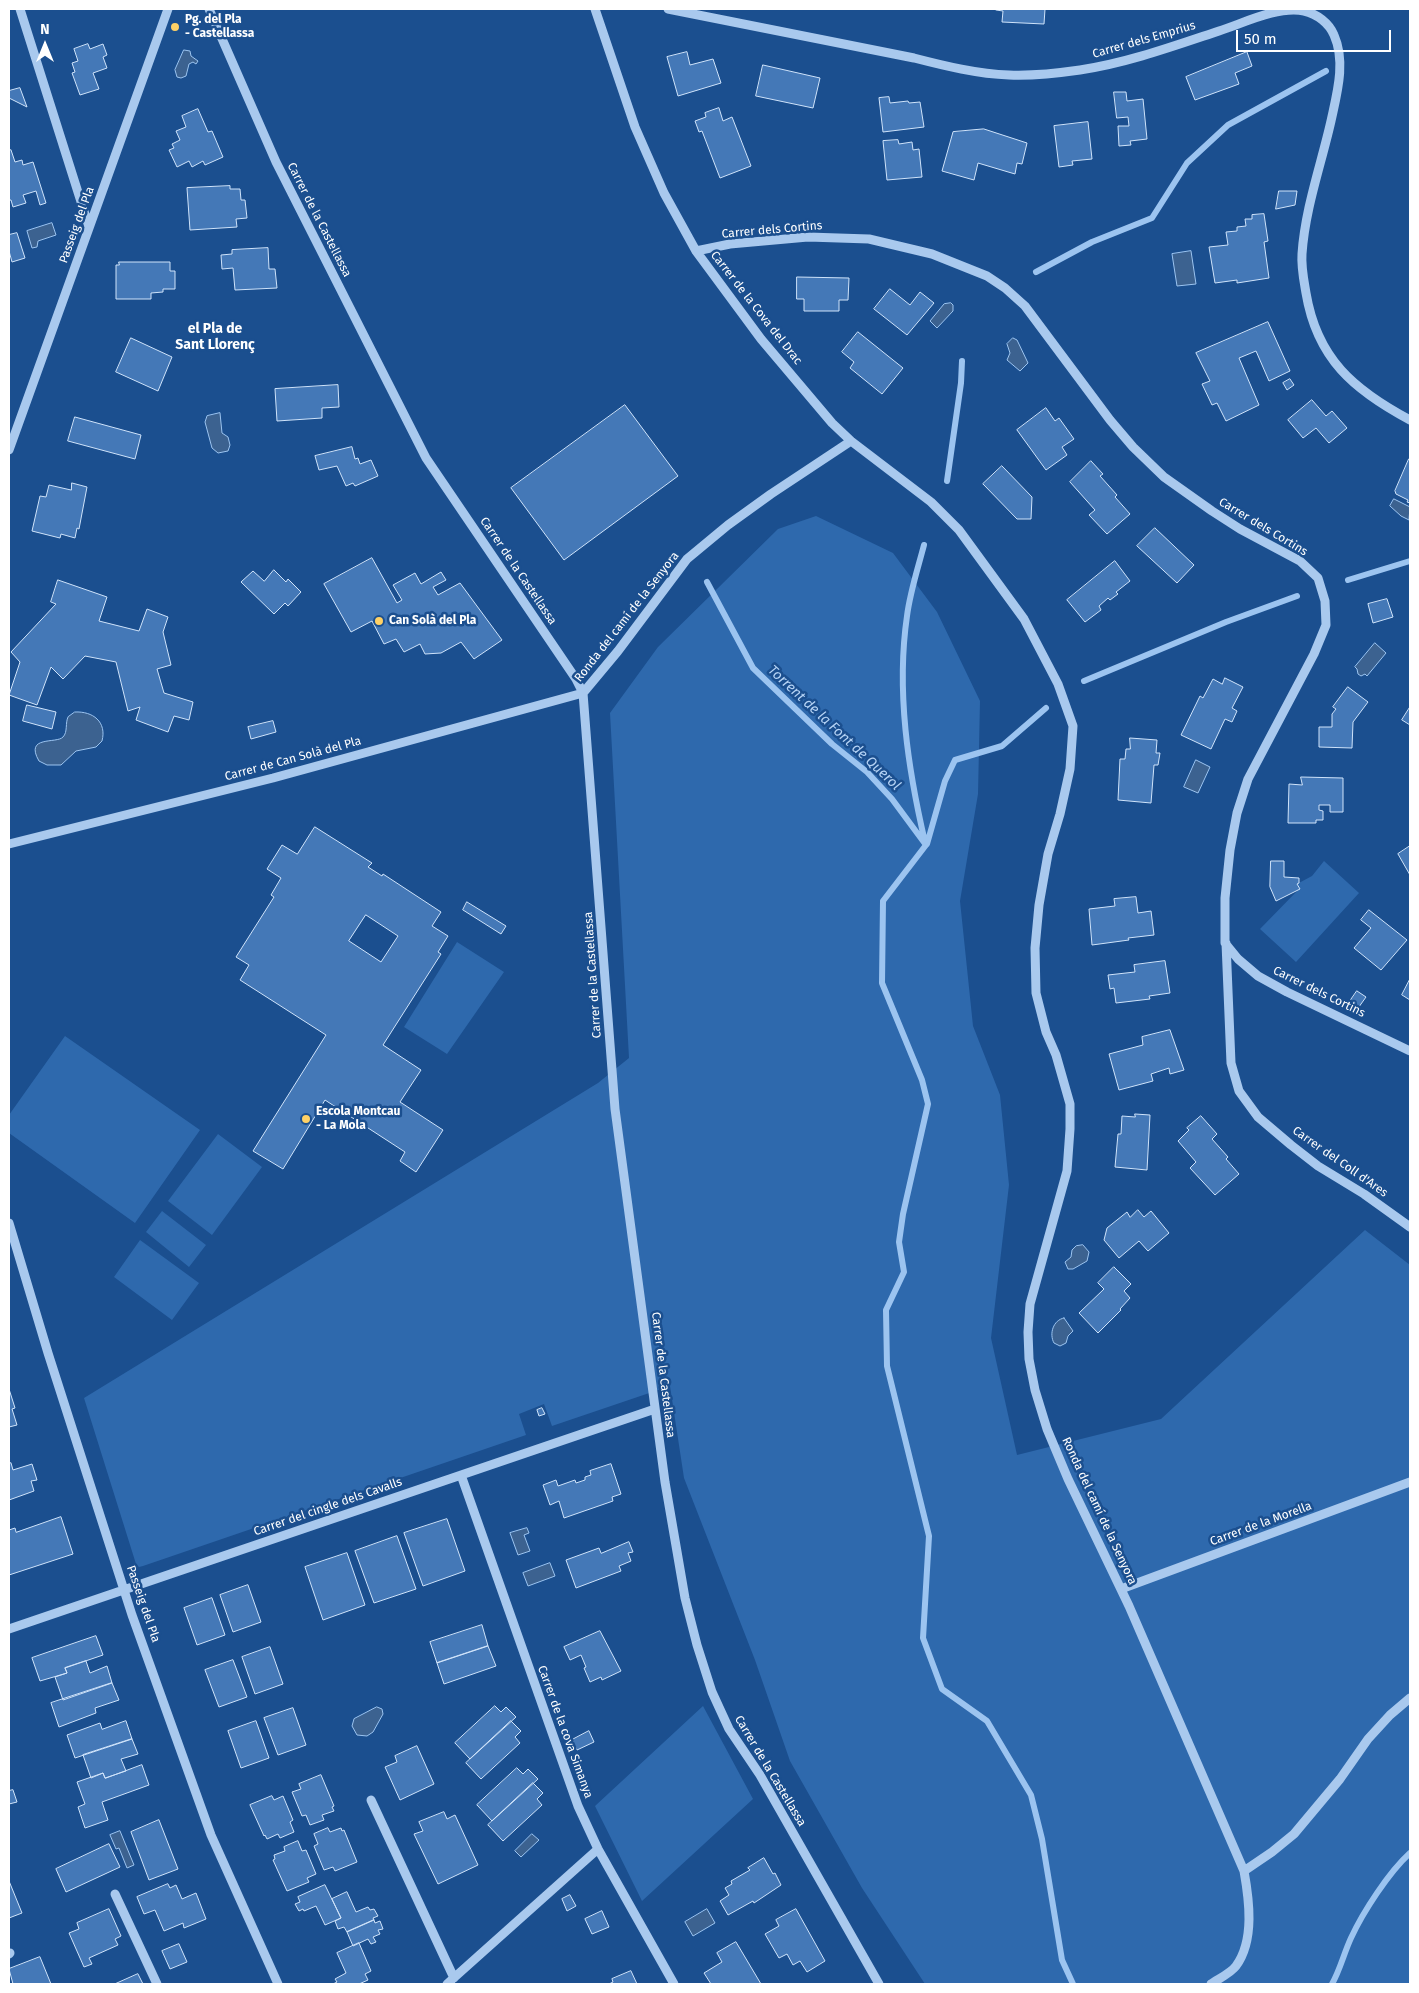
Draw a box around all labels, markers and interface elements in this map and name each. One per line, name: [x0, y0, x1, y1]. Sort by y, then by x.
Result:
place label: Pg. del Pla - Castellassa: [185, 13, 254, 41]
street label: Carrer dels Emprius: [1091, 18, 1197, 62]
north arrow: [20, 20, 70, 70]
scale bar: [1239, 20, 1394, 52]
text: N: [40, 21, 50, 38]
marker: Pg. del Pla - Castellassa: [169, 21, 181, 33]
text: 50 m: [1244, 30, 1277, 48]
street label: Carrer de la Castellassa: [284, 160, 354, 280]
street label: Passeig del Pla: [56, 185, 98, 265]
street label: Carrer dels Cortins: [721, 218, 823, 242]
street label: Carrer de la Cova del Drac: [707, 248, 805, 368]
district label: el Pla de Sant Llorenç: [175, 321, 255, 354]
street label: Carrer dels Cortins: [1216, 495, 1310, 559]
street label: Carrer de la Castellassa: [477, 514, 559, 628]
street label: Ronda del camí de la Senyora: [572, 549, 682, 685]
place label: Can Solà del Pla: [389, 614, 476, 628]
marker: Can Solà del Pla: [373, 615, 385, 627]
water label: Torrent de la Font de Querol: [764, 662, 904, 794]
street label: Carrer de Can Solà del Pla: [223, 734, 363, 784]
street label: Carrer de la Castellassa: [581, 911, 605, 1039]
street label: Carrer dels Cortins: [1271, 963, 1367, 1021]
place label: Escola Montcau - La Mola: [316, 1105, 400, 1133]
marker: Escola Montcau - La Mola: [300, 1113, 312, 1125]
street label: Carrer del Coll d'Ares: [1289, 1124, 1391, 1200]
street label: Carrer de la Castellassa: [648, 1311, 678, 1439]
street label: Ronda del camí de la Senyora: [1058, 1435, 1140, 1587]
street label: Carrer del cingle dels Cavalls: [252, 1475, 404, 1539]
street label: Carrer de la Morella: [1208, 1499, 1314, 1549]
street label: Passeig del Pla: [123, 1564, 163, 1644]
street label: Carrer de la cova Simanya: [534, 1664, 596, 1800]
street label: Carrer de la Castellassa: [731, 1713, 809, 1829]

